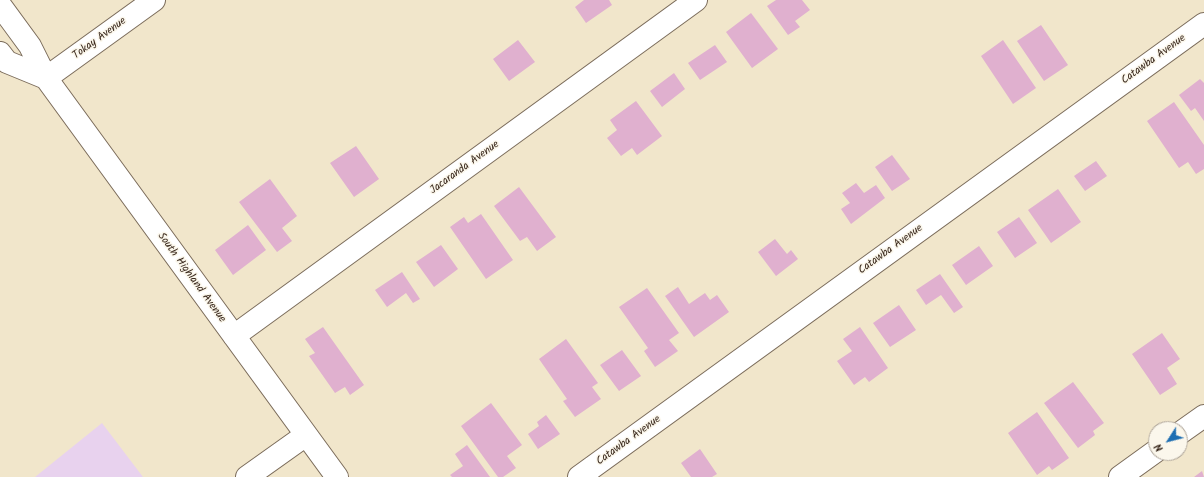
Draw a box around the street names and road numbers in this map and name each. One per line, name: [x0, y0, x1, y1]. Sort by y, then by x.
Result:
street label: Tokay Avenue: [71, 15, 129, 63]
street label: Catawba Avenue: [1119, 32, 1189, 88]
street label: Jacaranda Avenue: [428, 138, 502, 198]
street label: Catawba Avenue: [856, 222, 926, 278]
street label: South Highland Avenue: [154, 231, 228, 325]
street label: Catawba Avenue: [594, 413, 664, 469]

